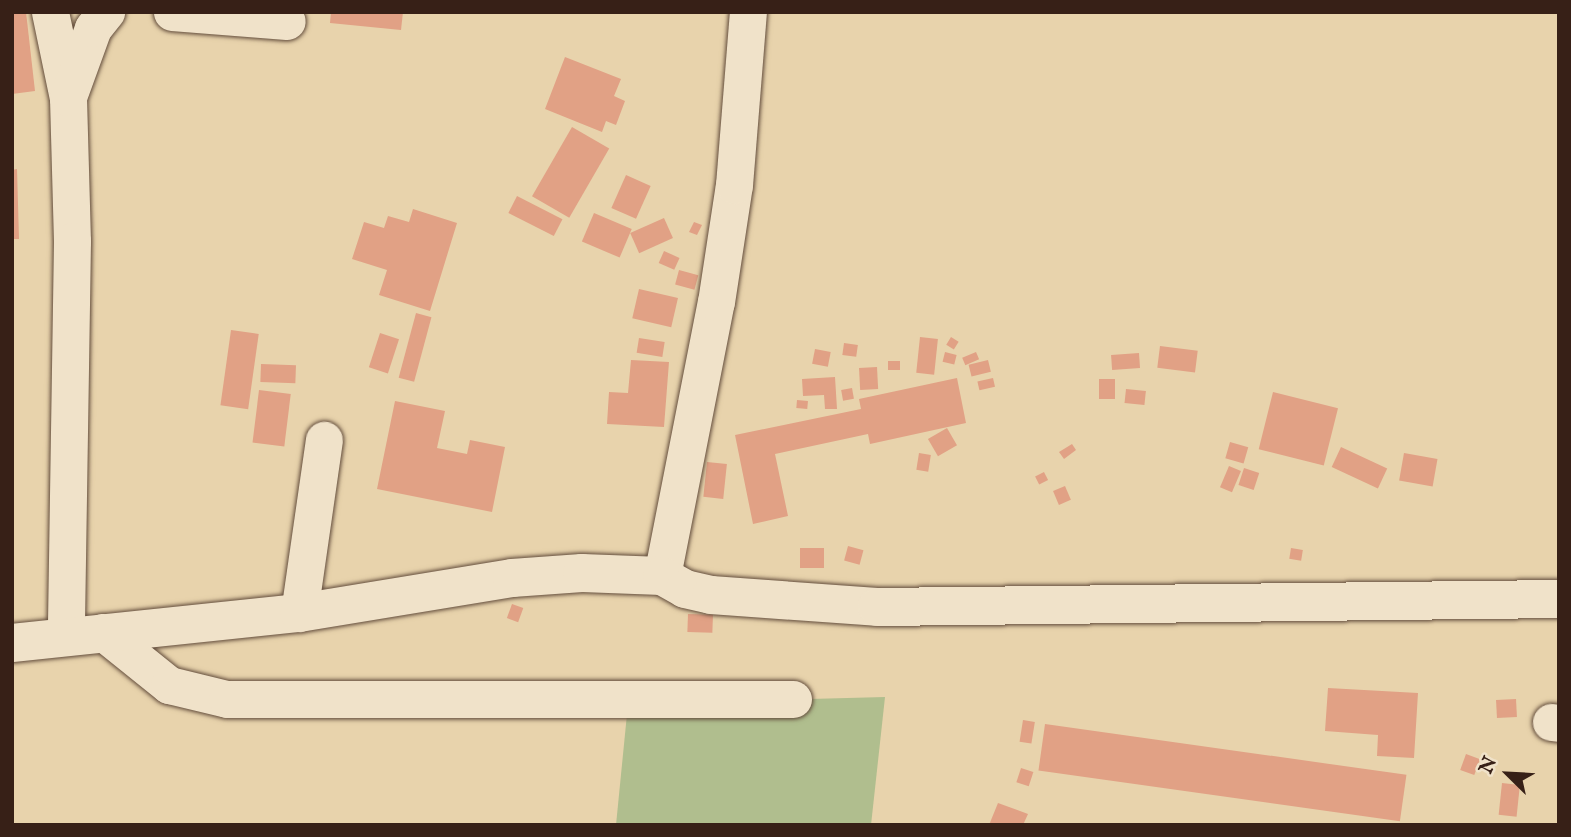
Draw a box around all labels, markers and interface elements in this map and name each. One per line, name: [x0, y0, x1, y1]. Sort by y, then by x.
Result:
north arrow: [1473, 739, 1543, 809]
text: N: [1475, 753, 1503, 778]

